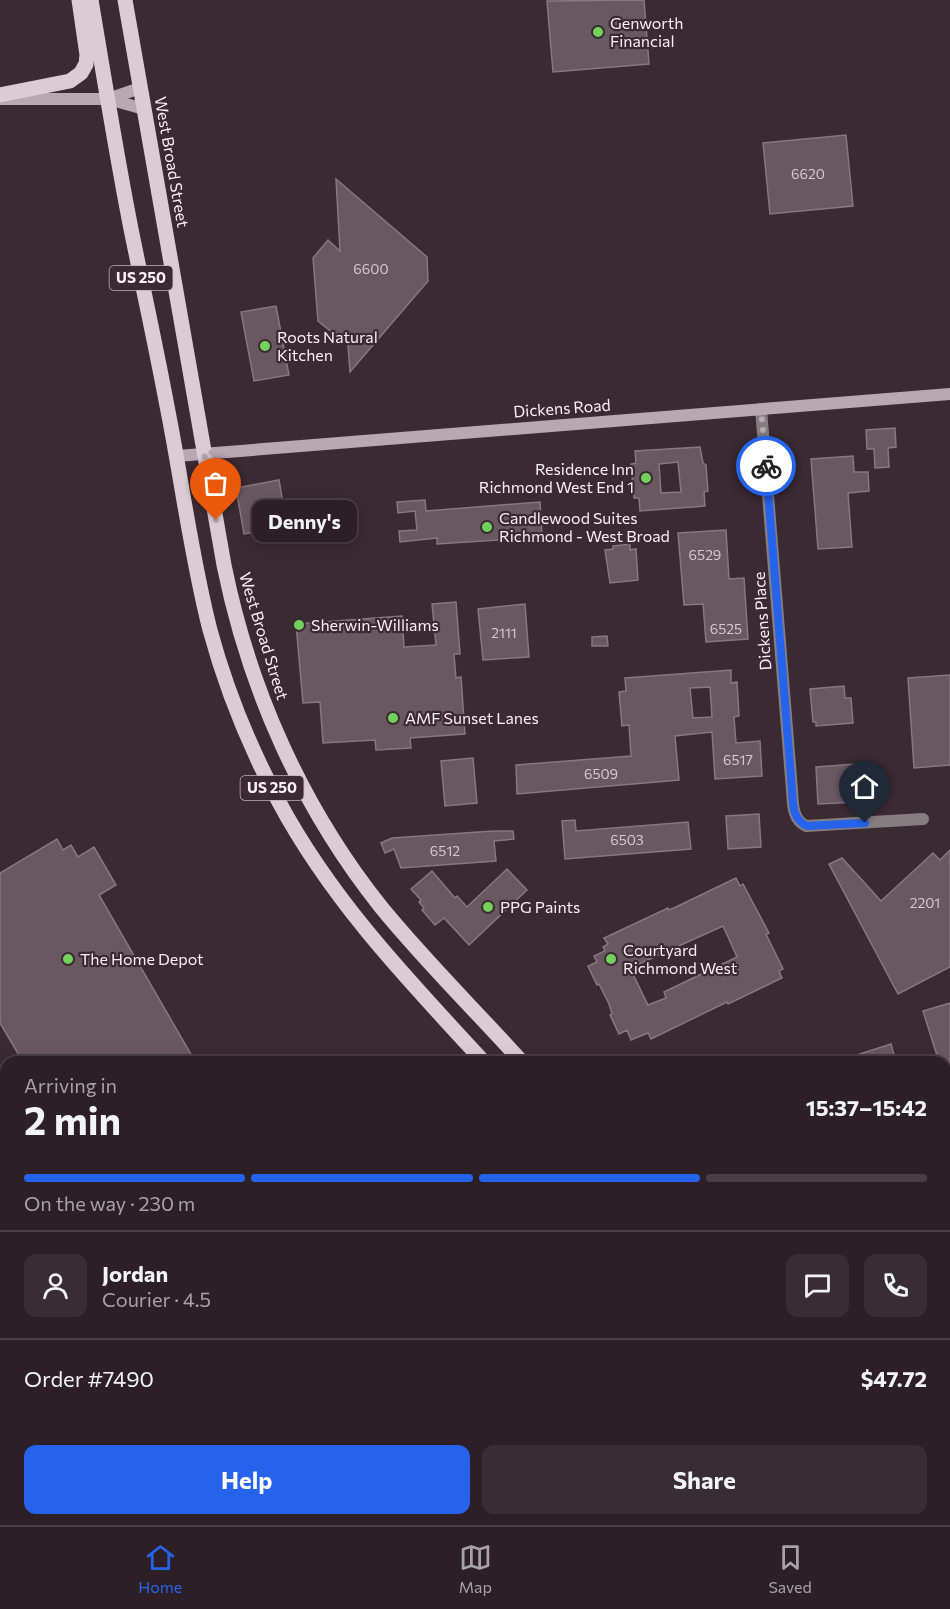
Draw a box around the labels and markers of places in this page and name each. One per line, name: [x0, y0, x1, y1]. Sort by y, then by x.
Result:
place label: Genworth Financial: [610, 13, 683, 50]
marker: Genworth Financial: [591, 25, 605, 39]
place label: Roots Natural Kitchen: [277, 327, 378, 364]
marker: Roots Natural Kitchen: [258, 339, 272, 353]
pin: [190, 458, 241, 520]
place label: Residence Inn Richmond West End 1: [479, 459, 634, 496]
marker: Residence Inn Richmond West End 1: [639, 471, 653, 485]
callout: Denny's: [252, 499, 357, 541]
place label: Candlewood Suites Richmond - West Broad: [499, 508, 670, 545]
marker: Candlewood Suites Richmond - West Broad: [480, 520, 494, 534]
place label: Sherwin-Williams: [311, 615, 439, 634]
marker: Sherwin-Williams: [292, 618, 306, 632]
place label: AMF Sunset Lanes: [405, 708, 539, 727]
marker: AMF Sunset Lanes: [386, 711, 400, 725]
pin: [839, 761, 890, 823]
place label: PPG Paints: [500, 897, 580, 916]
marker: PPG Paints: [481, 900, 495, 914]
place label: Courtyard Richmond West: [623, 940, 738, 977]
place label: The Home Depot: [80, 949, 204, 968]
marker: The Home Depot: [61, 952, 75, 966]
marker: Courtyard Richmond West: [604, 952, 618, 966]

